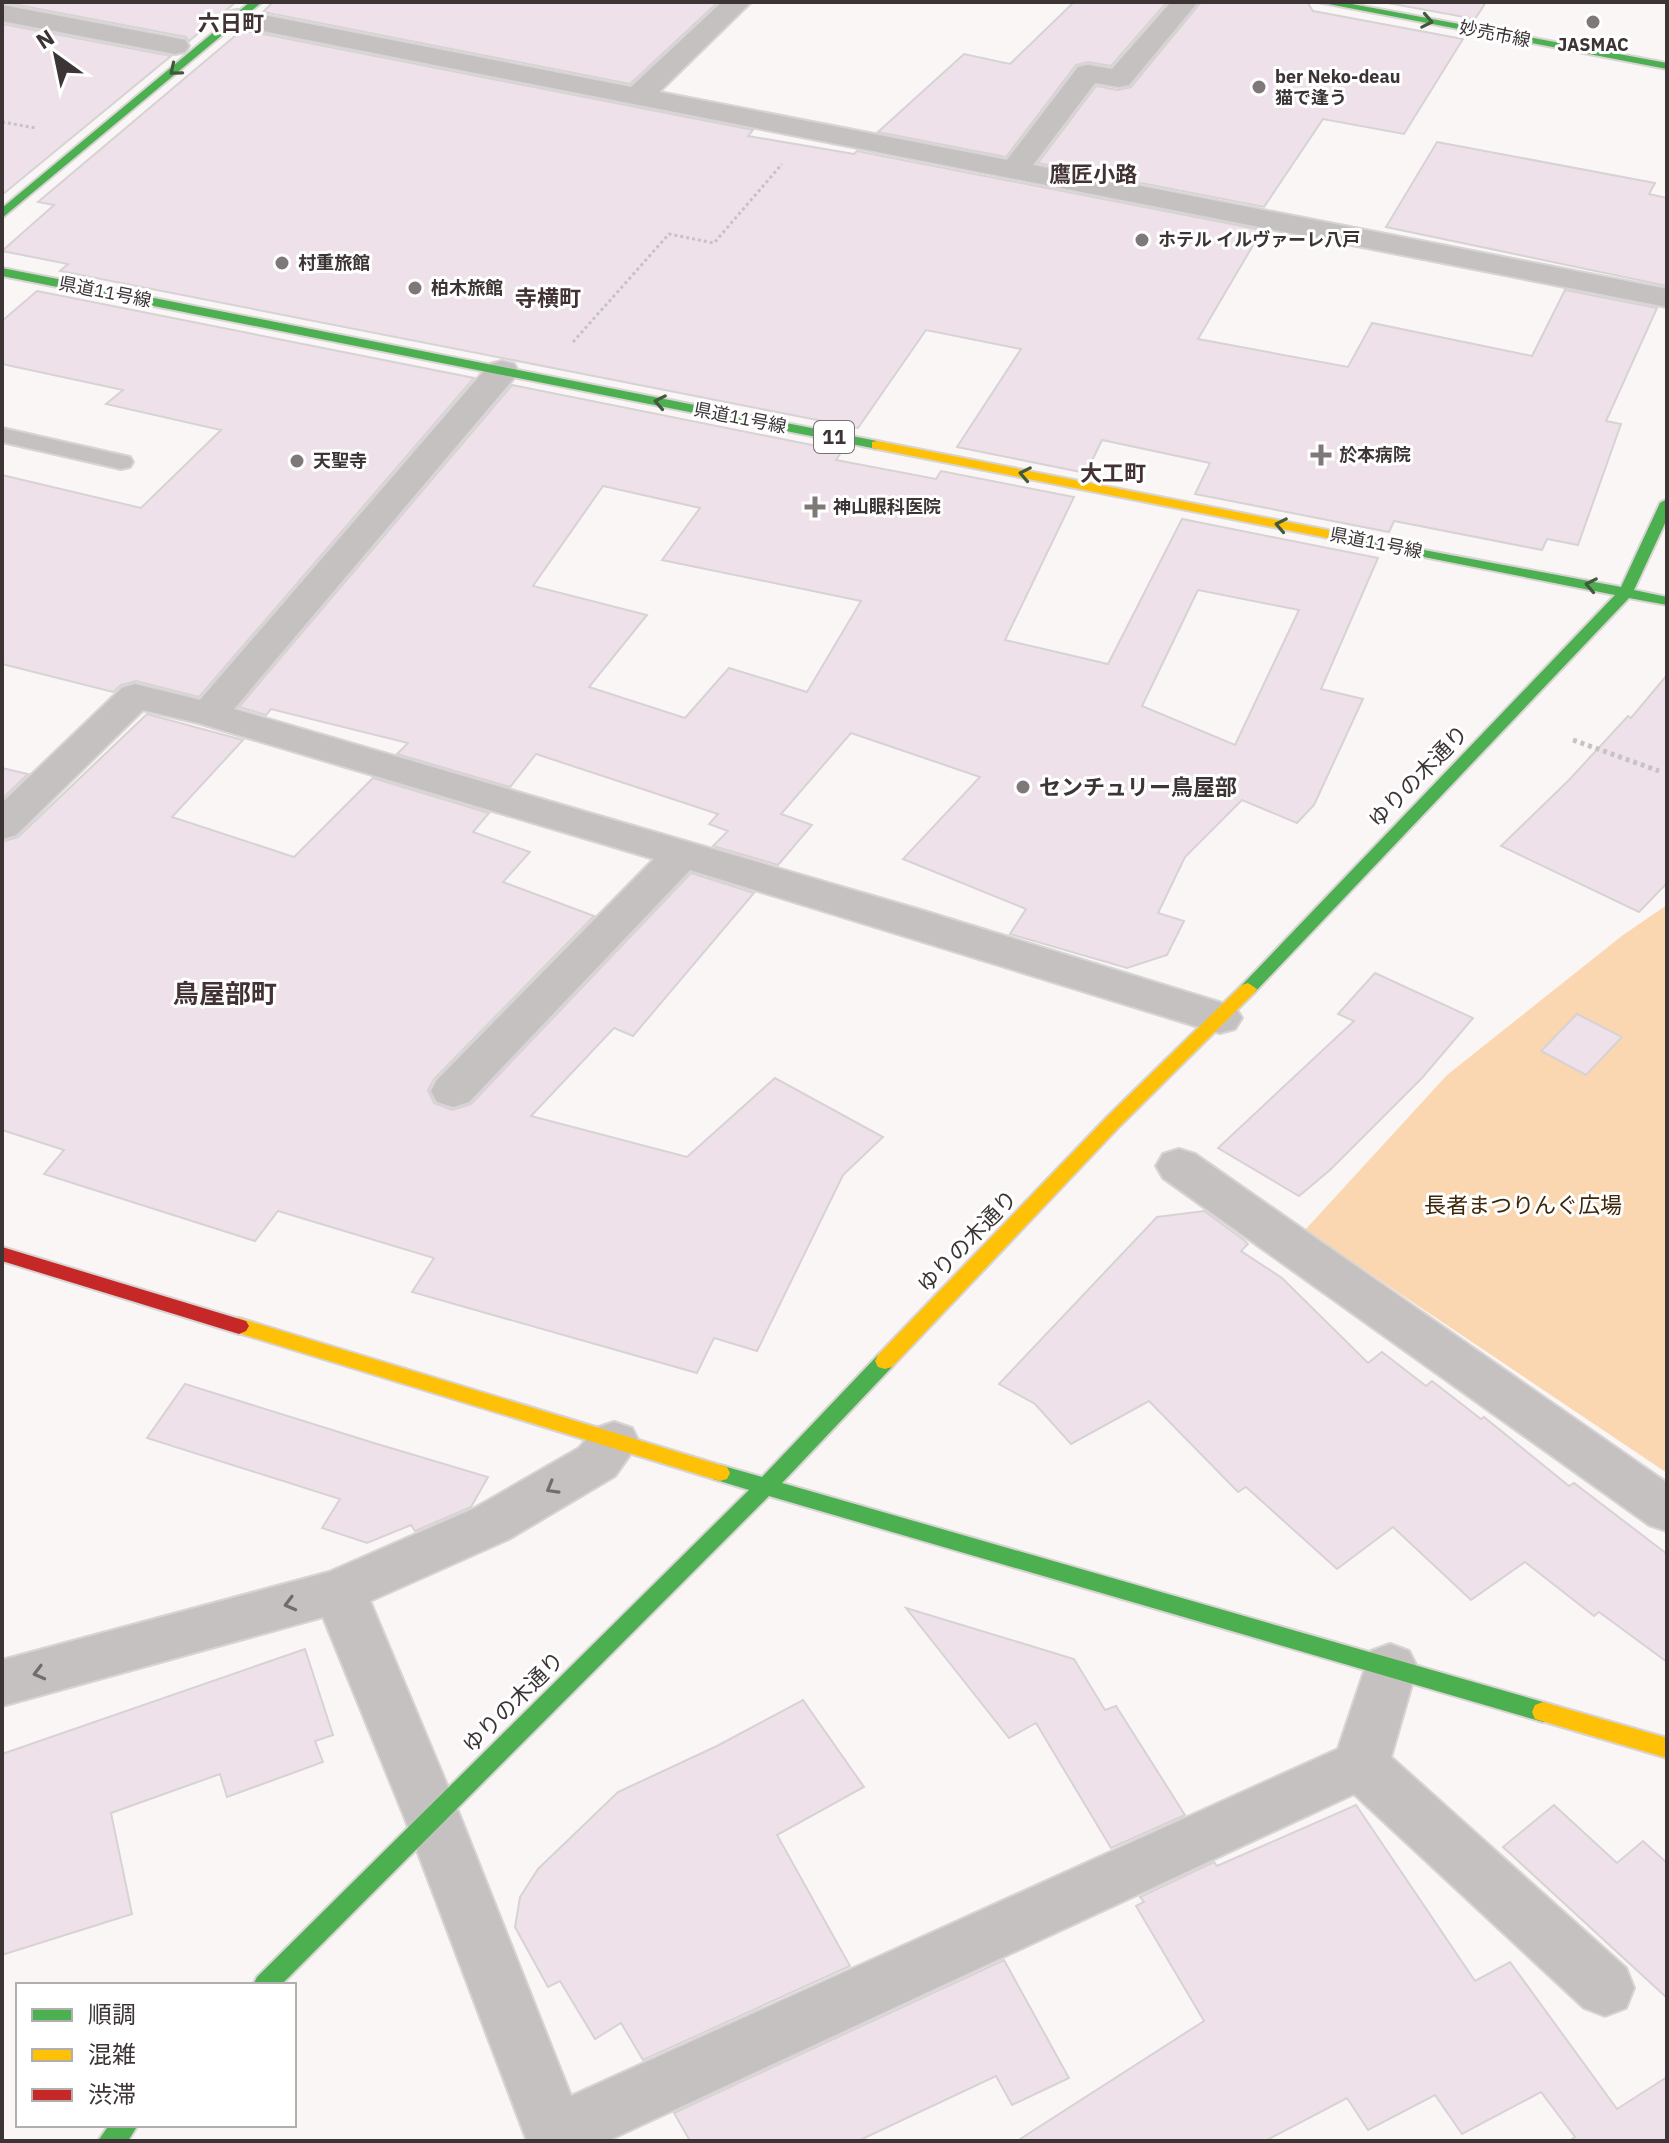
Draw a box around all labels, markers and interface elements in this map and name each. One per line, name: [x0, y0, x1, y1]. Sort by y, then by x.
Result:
district label: 六日町: [198, 8, 264, 37]
one-way arrow: [1420, 12, 1434, 29]
marker: JASMAC: [1584, 13, 1602, 31]
street label: 妙売市線: [1458, 15, 1533, 52]
north arrow: [16, 16, 96, 96]
text: N: [30, 22, 59, 55]
place label: JASMAC: [1557, 33, 1629, 56]
one-way arrow: [170, 60, 185, 75]
place label: ber Neko-deau 猫で逢う: [1275, 65, 1400, 109]
marker: ber Neko-deau 猫で逢う: [1250, 78, 1268, 96]
district label: 鷹匠小路: [1049, 159, 1137, 188]
place label: ホテル イルヴァーレ八戸: [1158, 228, 1360, 251]
marker: ホテル イルヴァーレ八戸: [1133, 231, 1151, 249]
place label: 村重旅館: [298, 251, 370, 274]
marker: 村重旅館: [273, 254, 291, 272]
street label: 県道11号線: [57, 271, 153, 312]
place label: 柏木旅館: [431, 276, 503, 299]
marker: 柏木旅館: [406, 279, 424, 297]
district label: 寺横町: [515, 283, 581, 312]
one-way arrow: [654, 395, 667, 412]
street label: 県道11号線: [692, 397, 788, 438]
road number: 11: [814, 421, 854, 453]
place label: 於本病院: [1339, 443, 1411, 466]
marker: 於本病院: [1310, 444, 1332, 466]
place label: 天聖寺: [313, 449, 367, 472]
marker: 天聖寺: [288, 452, 306, 470]
district label: 大工町: [1080, 458, 1146, 487]
one-way arrow: [1019, 467, 1032, 484]
place label: 神山眼科医院: [833, 495, 941, 518]
marker: 神山眼科医院: [804, 496, 826, 518]
one-way arrow: [1274, 517, 1287, 534]
street label: 県道11号線: [1328, 522, 1424, 563]
one-way arrow: [1584, 578, 1597, 595]
street label: ゆりの木通り: [1361, 718, 1474, 833]
place label: センチュリー鳥屋部: [1039, 772, 1237, 801]
marker: センチュリー鳥屋部: [1014, 778, 1032, 796]
district label: 鳥屋部町: [173, 976, 277, 1010]
street label: ゆりの木通り: [910, 1183, 1023, 1298]
park label: 長者まつりんぐ広場: [1424, 1190, 1622, 1219]
one-way arrow: [546, 1478, 561, 1494]
one-way arrow: [283, 1595, 297, 1611]
street label: ゆりの木通り: [456, 1645, 570, 1759]
one-way arrow: [33, 1664, 47, 1680]
legend: [16, 1983, 296, 2127]
text: 順調: [88, 1998, 136, 2030]
text: 混雑: [88, 2038, 136, 2070]
text: 渋滞: [88, 2078, 136, 2110]

